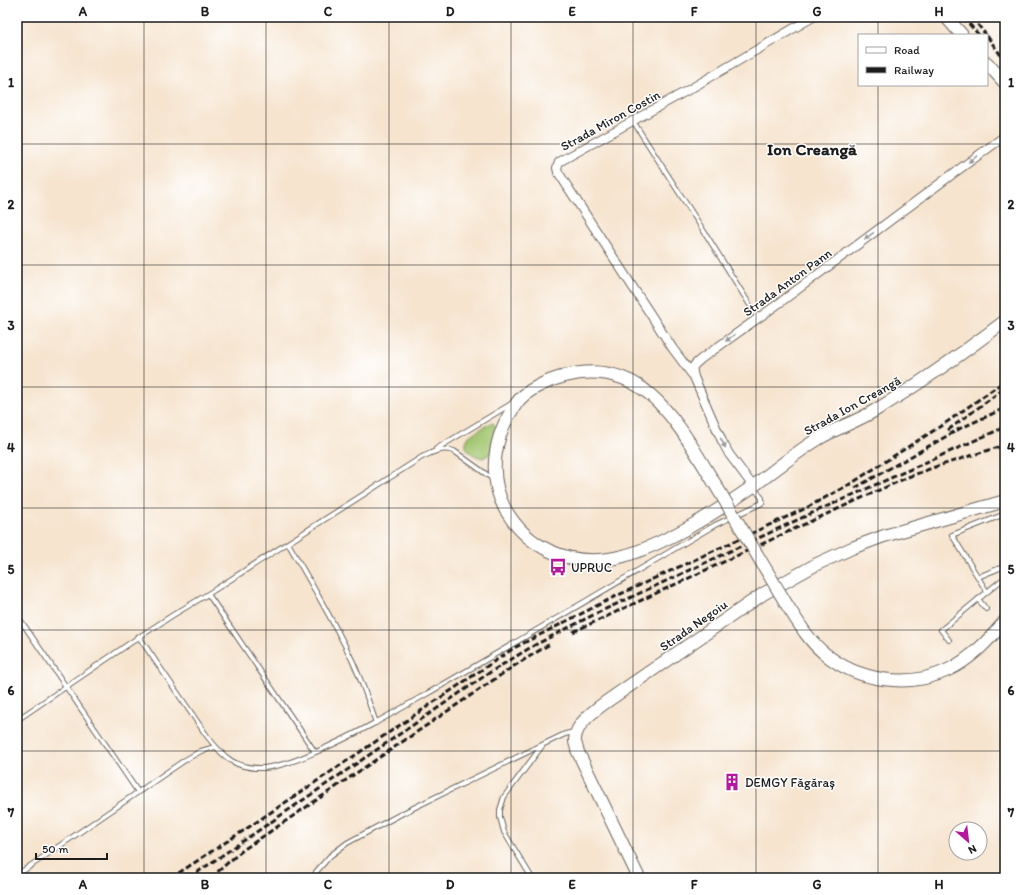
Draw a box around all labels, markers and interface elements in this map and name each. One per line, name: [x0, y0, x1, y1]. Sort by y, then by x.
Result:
text: A: [78, 4, 88, 19]
text: B: [201, 4, 210, 19]
text: C: [324, 4, 333, 19]
text: D: [446, 4, 455, 19]
text: E: [568, 4, 576, 19]
text: F: [691, 4, 698, 19]
text: G: [813, 4, 822, 19]
text: H: [935, 4, 944, 19]
legend: [858, 34, 988, 86]
text: Road: [894, 43, 920, 57]
text: Railway: [894, 63, 934, 77]
text: 1: [8, 75, 14, 90]
text: 1: [1008, 75, 1014, 90]
street label: Strada Miron Costin: [558, 87, 663, 154]
district label: Ion Creangă: [767, 139, 857, 160]
one-way arrow: [968, 155, 979, 163]
text: 2: [8, 197, 15, 212]
text: 2: [1008, 197, 1015, 212]
one-way arrow: [864, 232, 874, 240]
street label: Strada Anton Pann: [740, 245, 835, 320]
text: 3: [7, 318, 15, 333]
text: 3: [1007, 318, 1015, 333]
one-way arrow: [725, 334, 736, 342]
street label: Strada Ion Creangă: [801, 372, 904, 438]
one-way arrow: [720, 437, 727, 449]
text: 4: [7, 440, 15, 455]
text: 4: [1007, 440, 1015, 455]
bus stop icon: UPRUC: [548, 557, 568, 577]
place label: UPRUC: [571, 560, 612, 575]
text: 5: [8, 562, 15, 577]
text: 5: [1008, 562, 1015, 577]
street label: Strada Negoiu: [657, 597, 730, 654]
text: 6: [8, 683, 15, 698]
text: 6: [1008, 683, 1015, 698]
building icon: DEMGY Făgăraș: [722, 772, 742, 792]
place label: DEMGY Făgăraș: [745, 775, 835, 790]
text: 7: [7, 805, 15, 820]
text: 7: [1007, 805, 1015, 820]
north arrow: [948, 821, 988, 861]
scale bar: [36, 835, 107, 861]
text: 50 m: [42, 842, 68, 856]
text: N: [966, 842, 979, 857]
text: A: [78, 877, 88, 892]
text: B: [201, 877, 210, 892]
text: C: [324, 877, 333, 892]
text: D: [446, 877, 455, 892]
text: E: [568, 877, 576, 892]
text: F: [691, 877, 698, 892]
text: G: [813, 877, 822, 892]
text: H: [935, 877, 944, 892]

